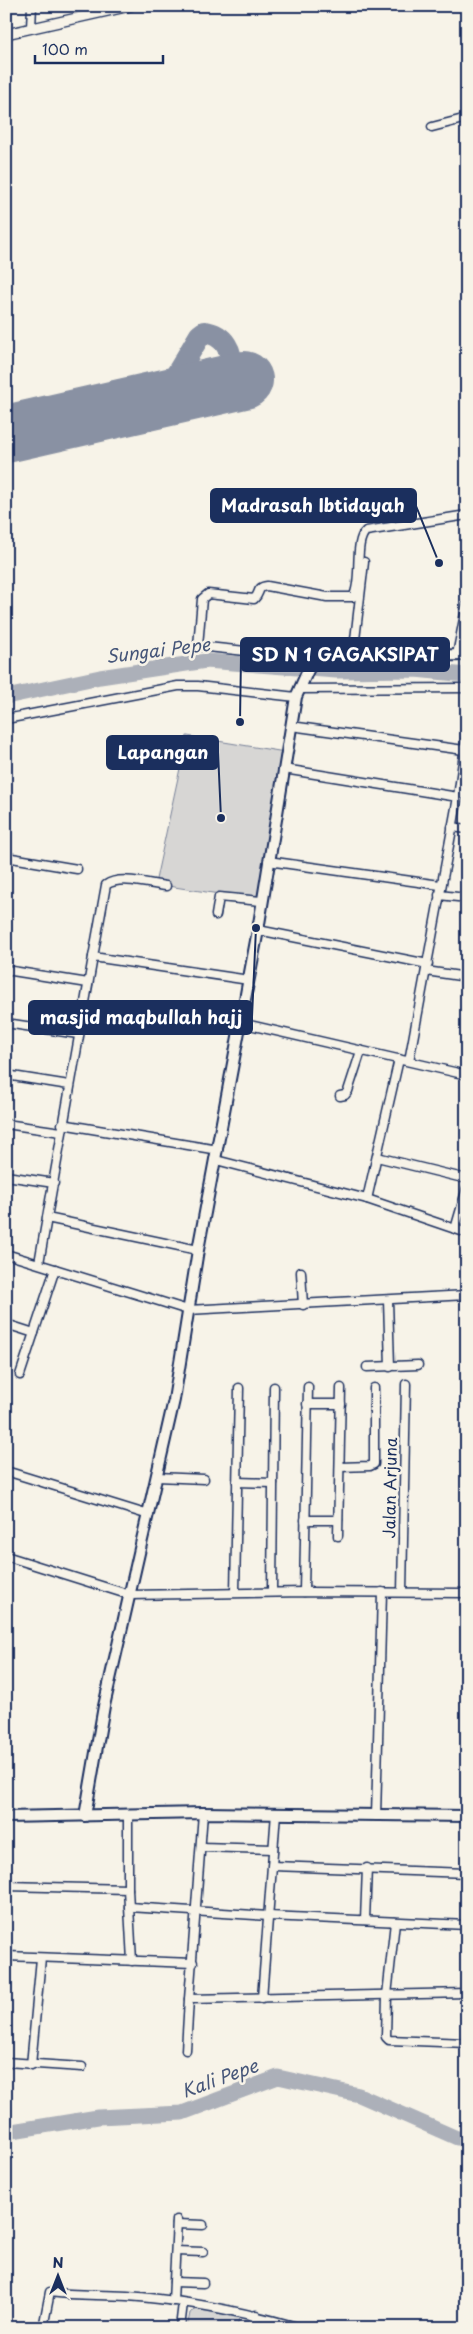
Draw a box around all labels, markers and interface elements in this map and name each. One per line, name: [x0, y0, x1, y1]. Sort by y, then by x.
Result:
scale bar: [35, 32, 162, 64]
text: 100 m: [42, 37, 88, 60]
callout: Madrasah Ibtidayah: [211, 489, 416, 522]
text: Madrasah Ibtidayah: [221, 491, 405, 518]
water label: Sungai Pepe: [104, 630, 213, 669]
callout: SD N 1 GAGAKSIPAT: [241, 638, 449, 671]
text: SD N 1 GAGAKSIPAT: [251, 640, 439, 667]
callout: Lapangan: [107, 736, 218, 769]
text: Lapangan: [118, 738, 208, 765]
callout: masjid maqbullah hajj: [29, 1001, 252, 1034]
text: masjid maqbullah hajj: [40, 1003, 242, 1030]
street label: Jalan Arjuna: [376, 1437, 402, 1539]
water label: Kali Pepe: [177, 2051, 263, 2104]
north arrow: [32, 2252, 82, 2302]
text: N: [52, 2252, 64, 2273]

